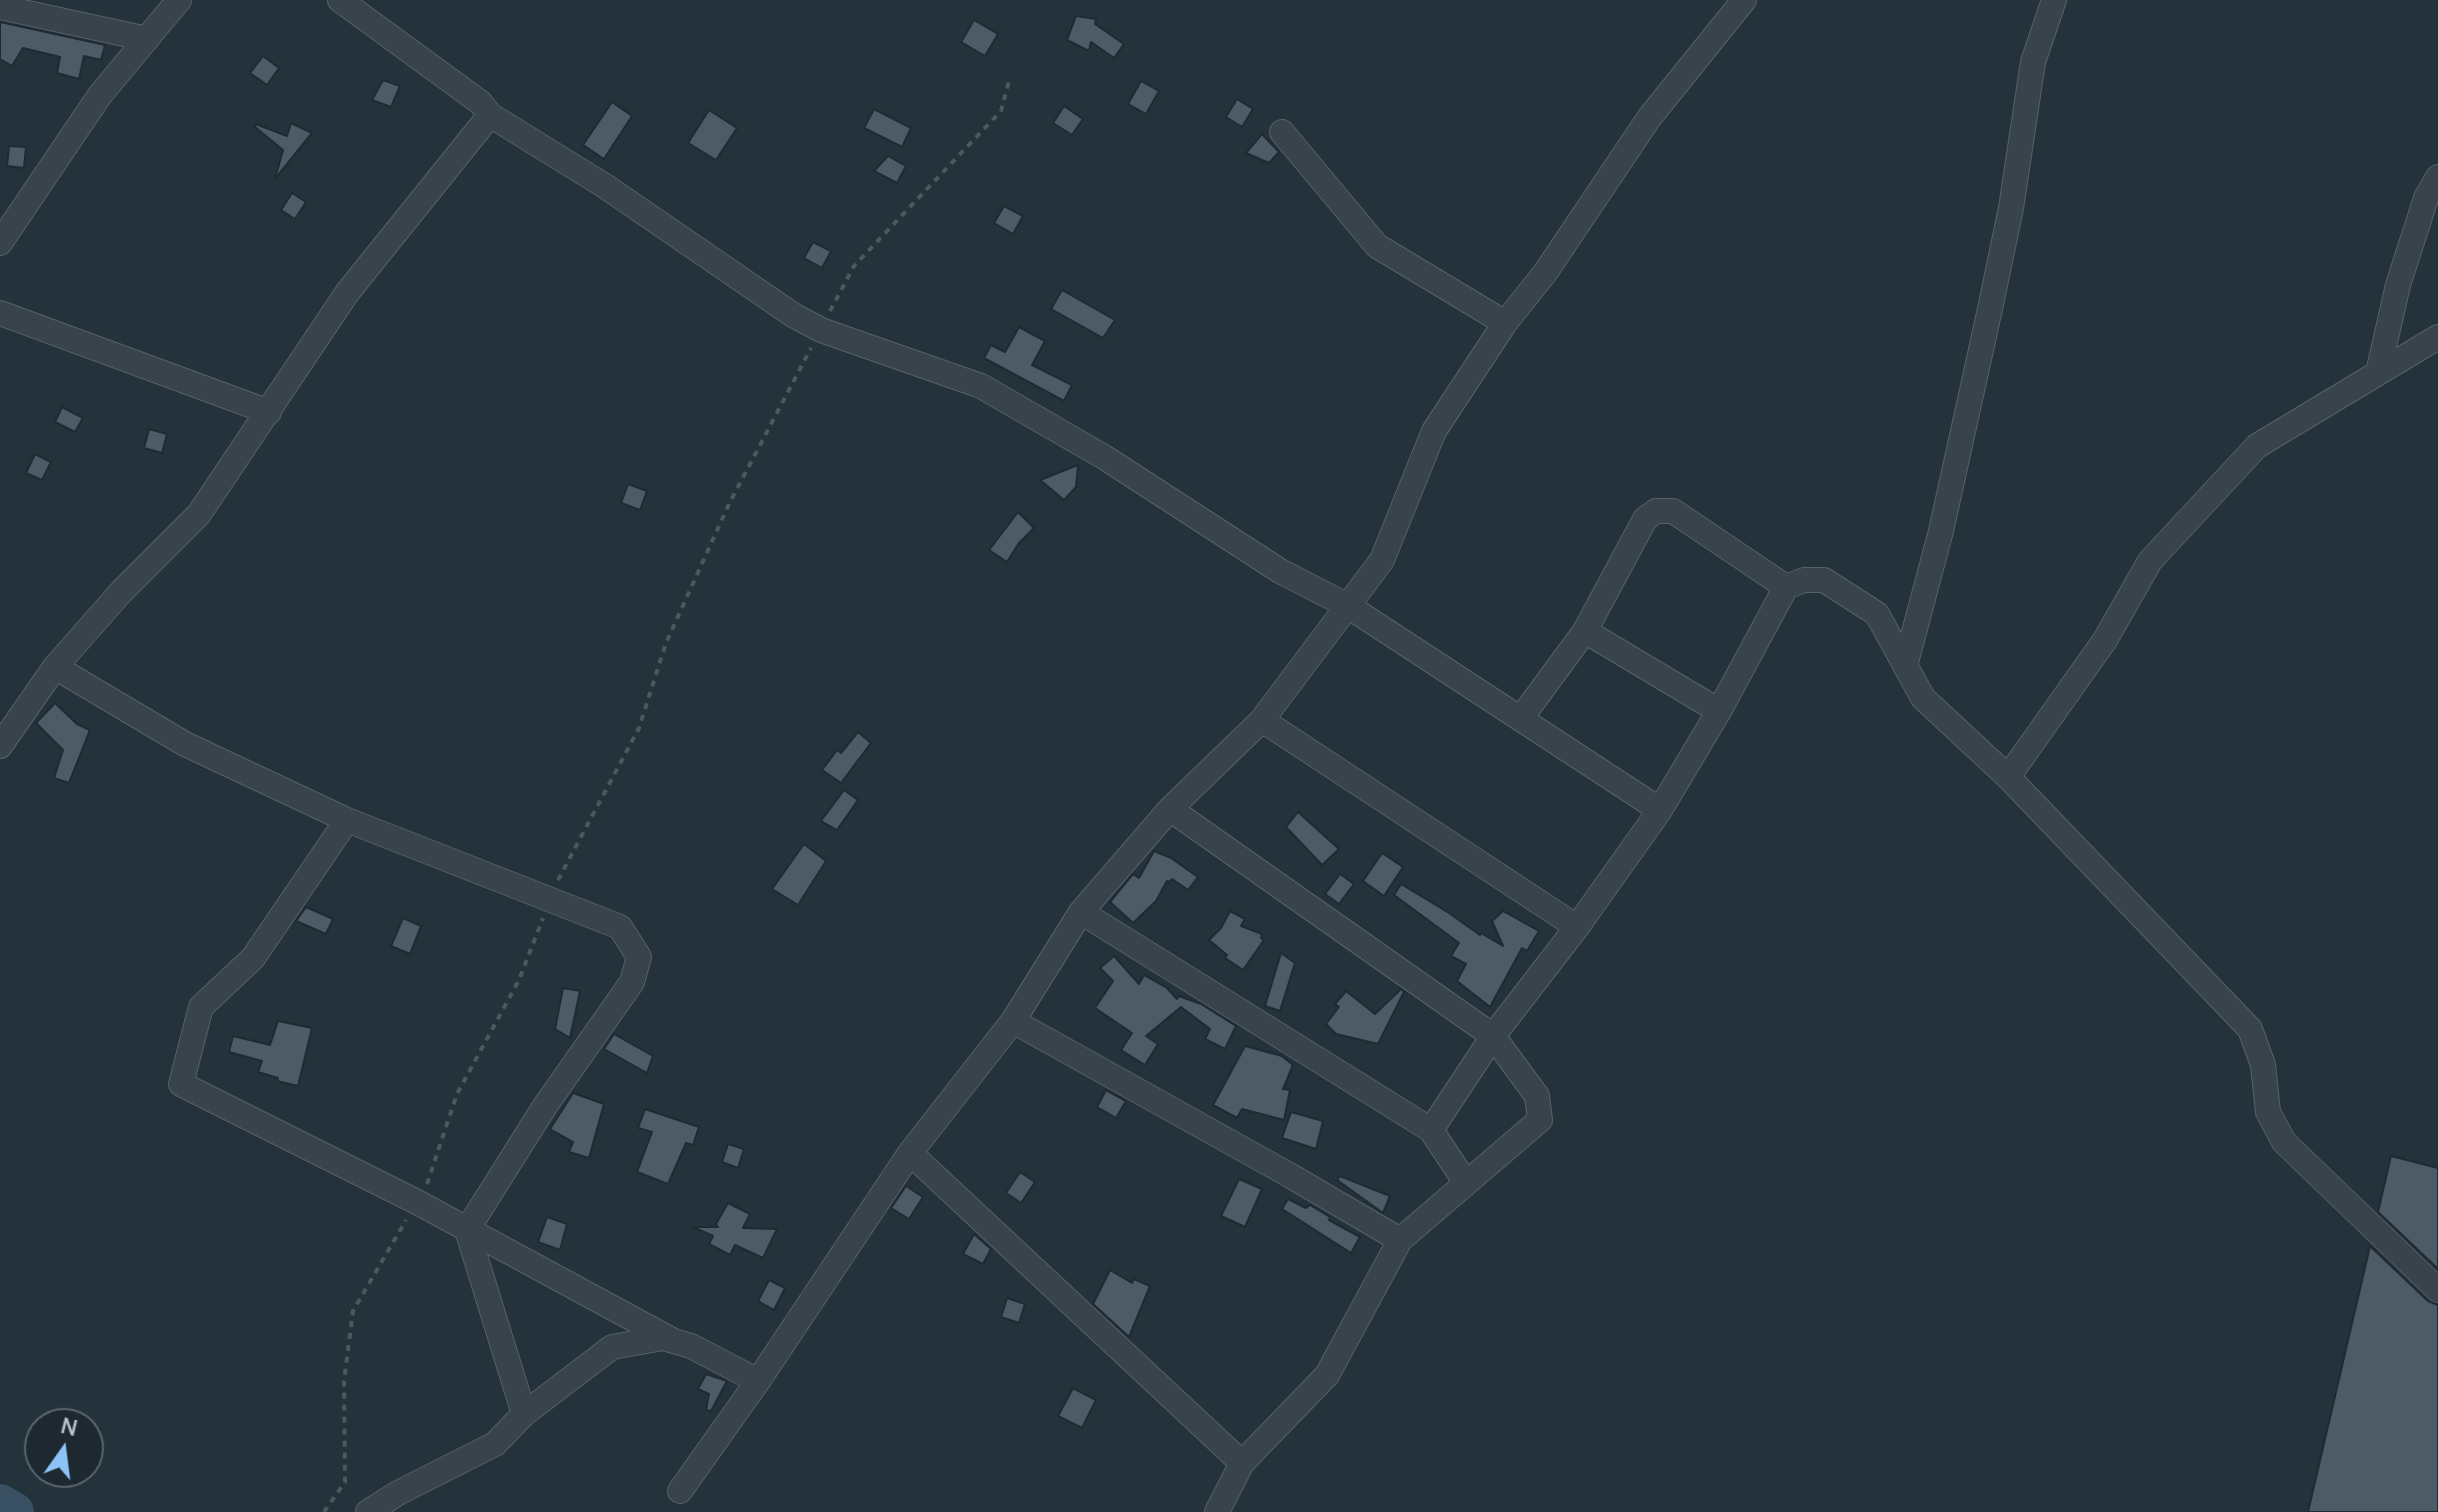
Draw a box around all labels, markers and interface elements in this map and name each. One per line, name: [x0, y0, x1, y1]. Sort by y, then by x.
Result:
north arrow: [24, 1408, 104, 1488]
text: N: [58, 1410, 81, 1443]

